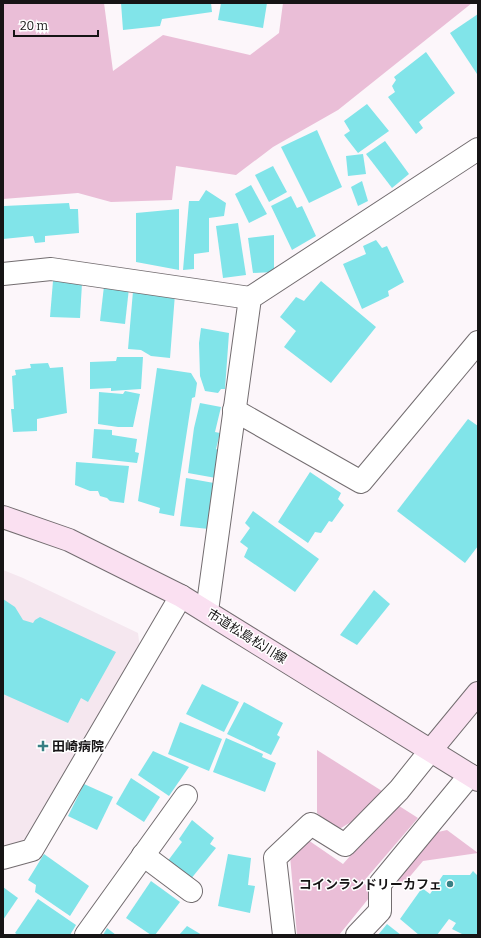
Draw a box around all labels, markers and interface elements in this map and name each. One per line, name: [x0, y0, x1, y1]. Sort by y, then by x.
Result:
scale bar: [14, 12, 98, 38]
text: 20 m: [20, 19, 49, 33]
street label: 市道松島松川線: [204, 606, 290, 666]
place label: 田崎病院: [52, 739, 104, 754]
marker: 田崎病院: [37, 740, 49, 752]
place label: コインランドリーカフェ: [299, 877, 442, 892]
marker: コインランドリーカフェ: [445, 879, 455, 889]

